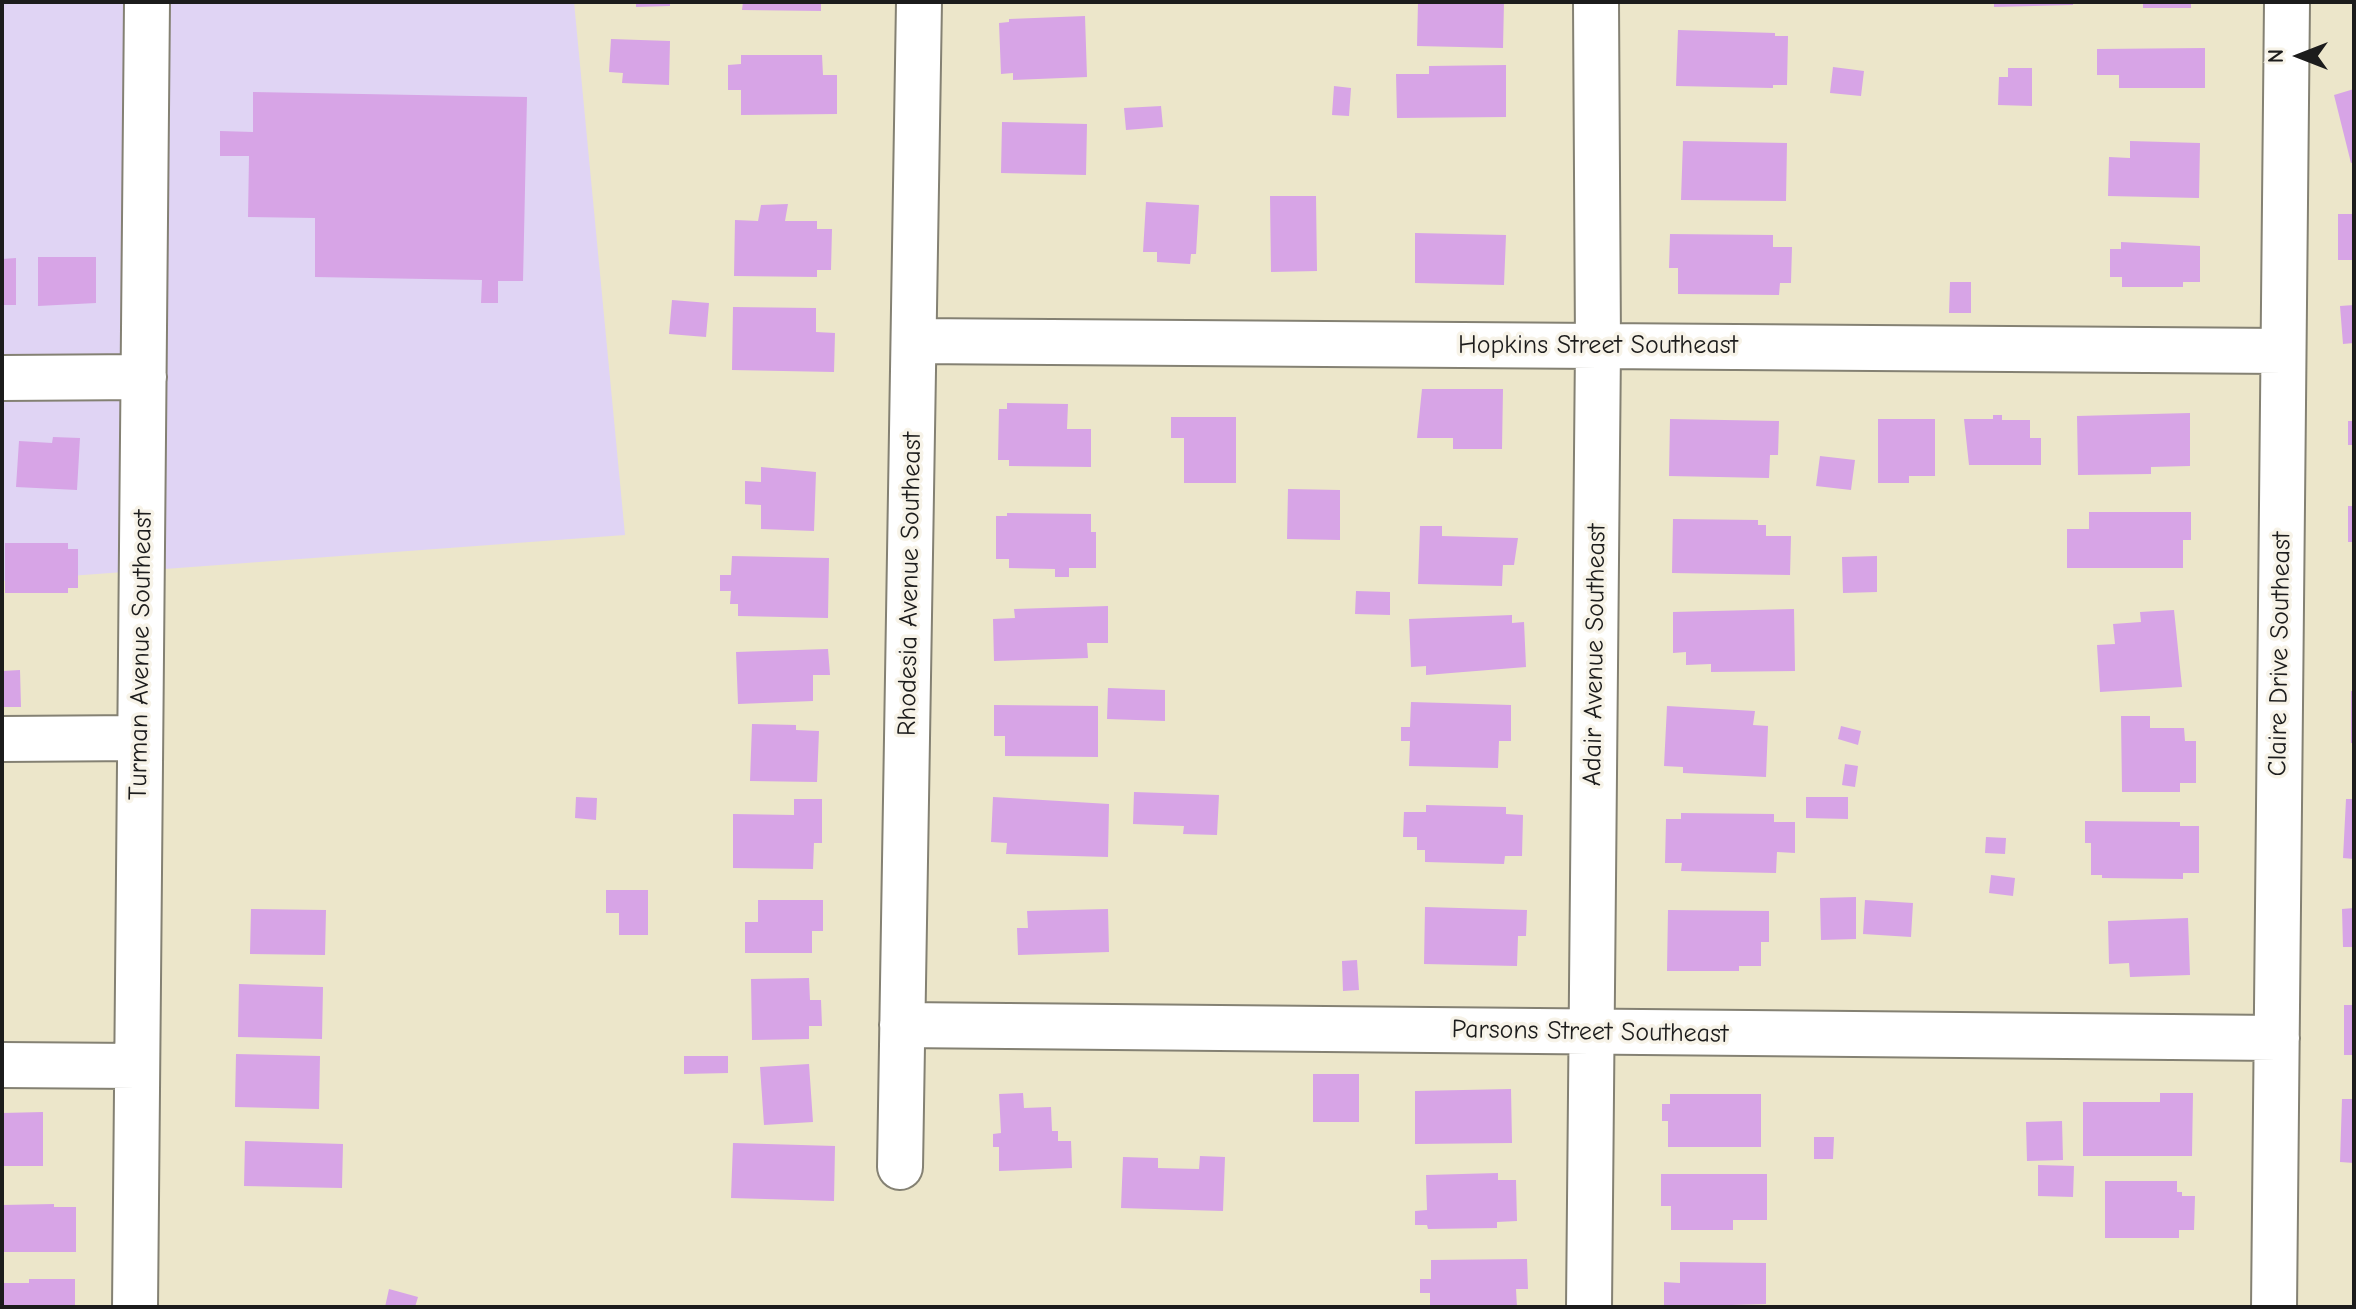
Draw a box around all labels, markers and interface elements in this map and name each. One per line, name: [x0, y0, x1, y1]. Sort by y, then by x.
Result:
north arrow: [2260, 16, 2340, 96]
text: N: [2263, 49, 2289, 63]
street label: Hopkins Street Southeast: [1458, 330, 1738, 362]
street label: Rhodesia Avenue Southeast: [892, 432, 928, 736]
street label: Turman Avenue Southeast: [123, 510, 159, 800]
street label: Adair Avenue Southeast: [1577, 523, 1613, 787]
street label: Claire Drive Southeast: [2262, 531, 2298, 777]
street label: Parsons Street Southeast: [1451, 1014, 1729, 1050]

